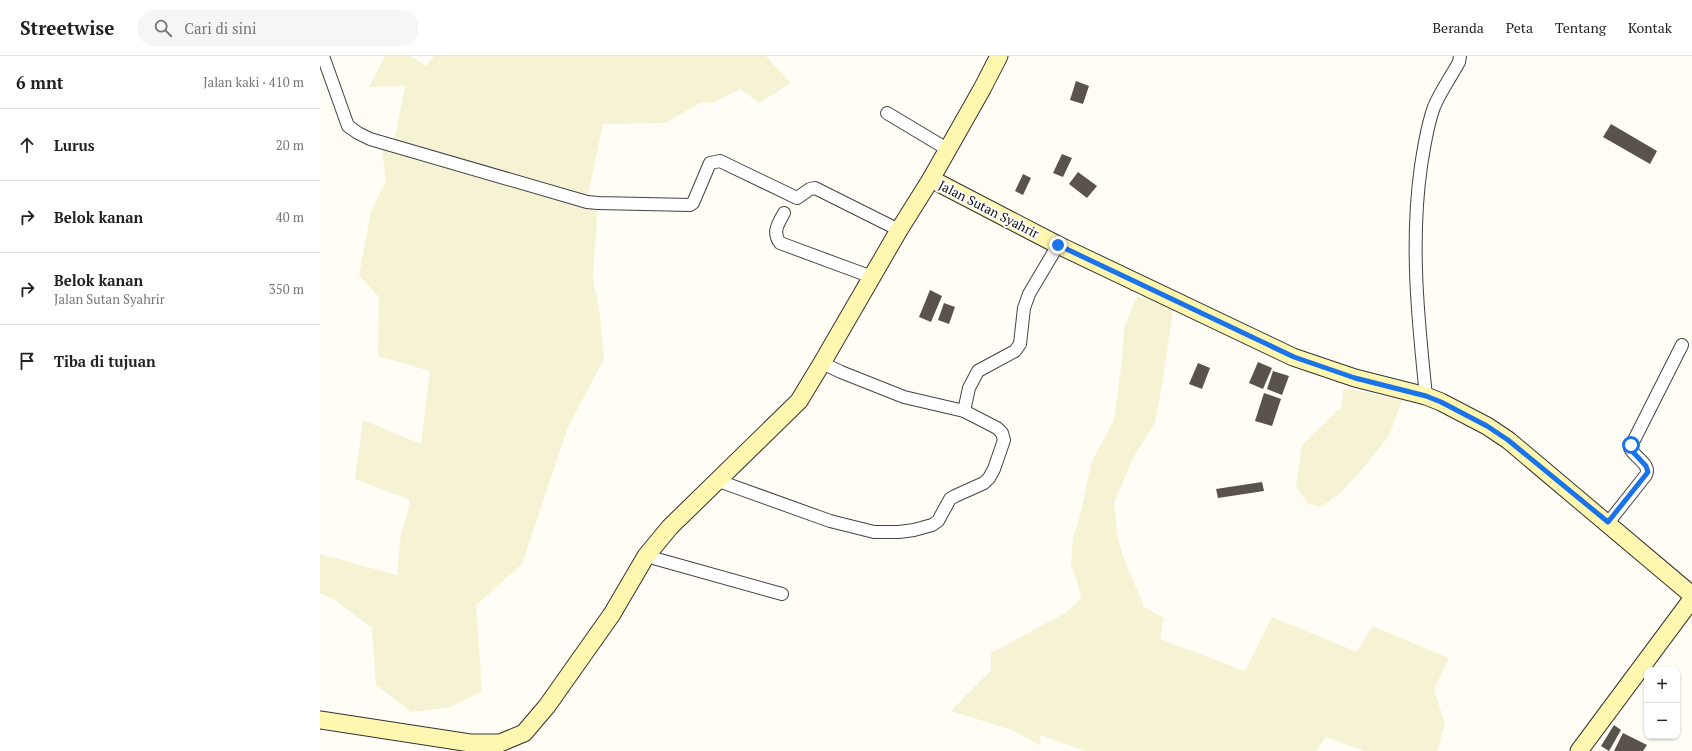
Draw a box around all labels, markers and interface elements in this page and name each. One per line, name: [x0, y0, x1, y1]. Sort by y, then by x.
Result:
search box: [138, 10, 418, 46]
text: Streetwise: [20, 15, 114, 40]
icon: search: [152, 17, 174, 39]
text: Cari di sini: [184, 18, 256, 38]
text: Beranda: [1432, 18, 1484, 37]
text: Peta: [1506, 18, 1533, 37]
text: Tentang: [1555, 18, 1606, 37]
text: Kontak: [1628, 18, 1672, 37]
text: 6 mnt: [16, 71, 64, 94]
text: Jalan kaki · 410 m: [203, 73, 304, 91]
icon: ahead: [16, 134, 38, 156]
text: Lurus: [54, 135, 95, 155]
text: 20 m: [276, 136, 304, 154]
street label: Jalan Sutan Syahrir: [936, 176, 1042, 242]
icon: right: [16, 206, 38, 228]
text: Belok kanan: [54, 207, 143, 227]
text: 40 m: [276, 208, 304, 226]
route end: [1049, 236, 1067, 254]
text: Belok kanan: [54, 270, 143, 290]
icon: right: [16, 278, 38, 300]
text: 350 m: [269, 280, 304, 298]
text: Jalan Sutan Syahrir: [54, 290, 165, 308]
icon: arrive: [16, 350, 38, 372]
text: Tiba di tujuan: [54, 351, 156, 371]
route start: [1622, 436, 1640, 454]
map controls: [1644, 667, 1680, 739]
button: +: [1644, 667, 1680, 703]
button: −: [1644, 703, 1680, 739]

